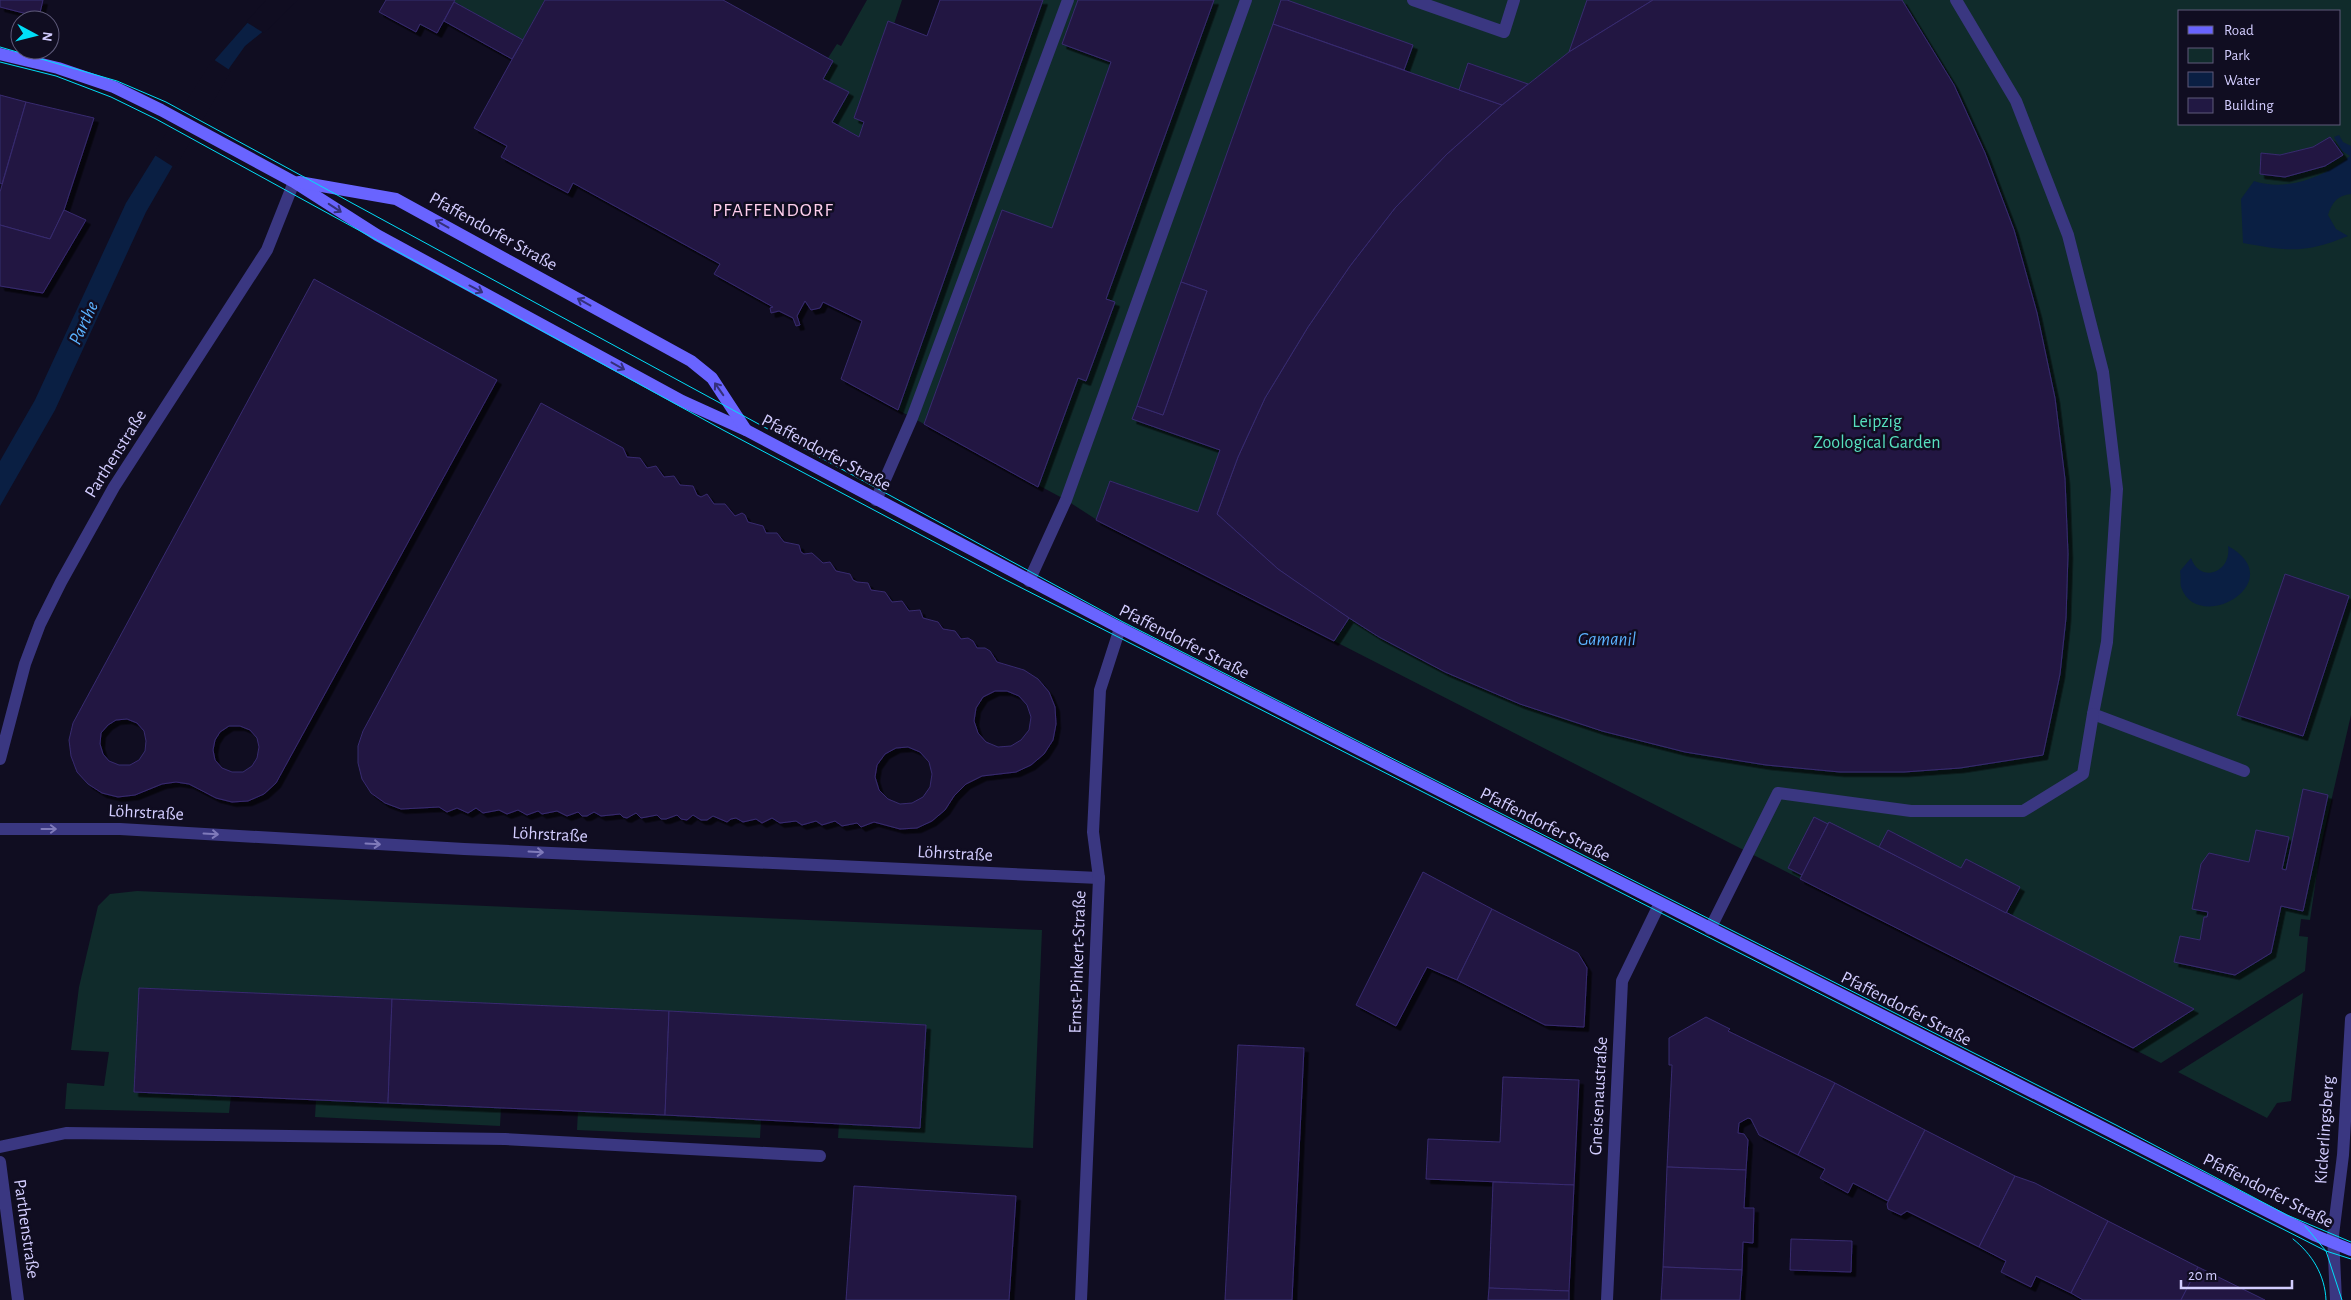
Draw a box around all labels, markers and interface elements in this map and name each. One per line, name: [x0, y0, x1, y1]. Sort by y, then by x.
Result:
north arrow: [10, 10, 60, 60]
legend: [2178, 10, 2341, 125]
text: Road: [2224, 23, 2254, 38]
text: N: [39, 31, 54, 42]
text: Park: [2224, 48, 2250, 63]
text: Water: [2224, 73, 2260, 88]
text: Building: [2224, 98, 2274, 113]
street label: Pfaffendorfer Straße: [426, 189, 560, 275]
district label: PFAFFENDORF: [712, 201, 834, 220]
one-way arrow: [327, 203, 341, 213]
one-way arrow: [435, 219, 450, 228]
one-way arrow: [468, 284, 483, 294]
one-way arrow: [577, 297, 592, 307]
water label: Parthe: [66, 298, 102, 348]
one-way arrow: [611, 362, 625, 372]
one-way arrow: [714, 383, 724, 397]
street label: Parthenstraße: [82, 407, 150, 501]
street label: Pfaffendorfer Straße: [758, 411, 894, 495]
park label: Leipzig Zoological Garden: [1813, 413, 1941, 452]
street label: Pfaffendorfer Straße: [1116, 601, 1252, 683]
water label: Gamanil: [1578, 630, 1637, 649]
street label: Pfaffendorfer Straße: [1477, 784, 1613, 866]
street label: Löhrstraße: [108, 802, 184, 824]
one-way arrow: [40, 824, 56, 834]
street label: Löhrstraße: [512, 824, 588, 846]
one-way arrow: [203, 830, 219, 839]
one-way arrow: [365, 839, 381, 848]
street label: Löhrstraße: [917, 843, 993, 865]
one-way arrow: [527, 848, 543, 857]
street label: Ernst-Pinkert-Straße: [1067, 890, 1089, 1034]
street label: Pfaffendorfer Straße: [1838, 968, 1974, 1050]
street label: Gneisenaustraße: [1587, 1036, 1611, 1156]
street label: Kickerlingsberg: [2312, 1075, 2338, 1185]
street label: Pfaffendorfer Straße: [2200, 1150, 2336, 1232]
street label: Parthenstraße: [10, 1178, 42, 1280]
scale bar: [2181, 1258, 2292, 1290]
text: 20 m: [2188, 1268, 2217, 1283]

